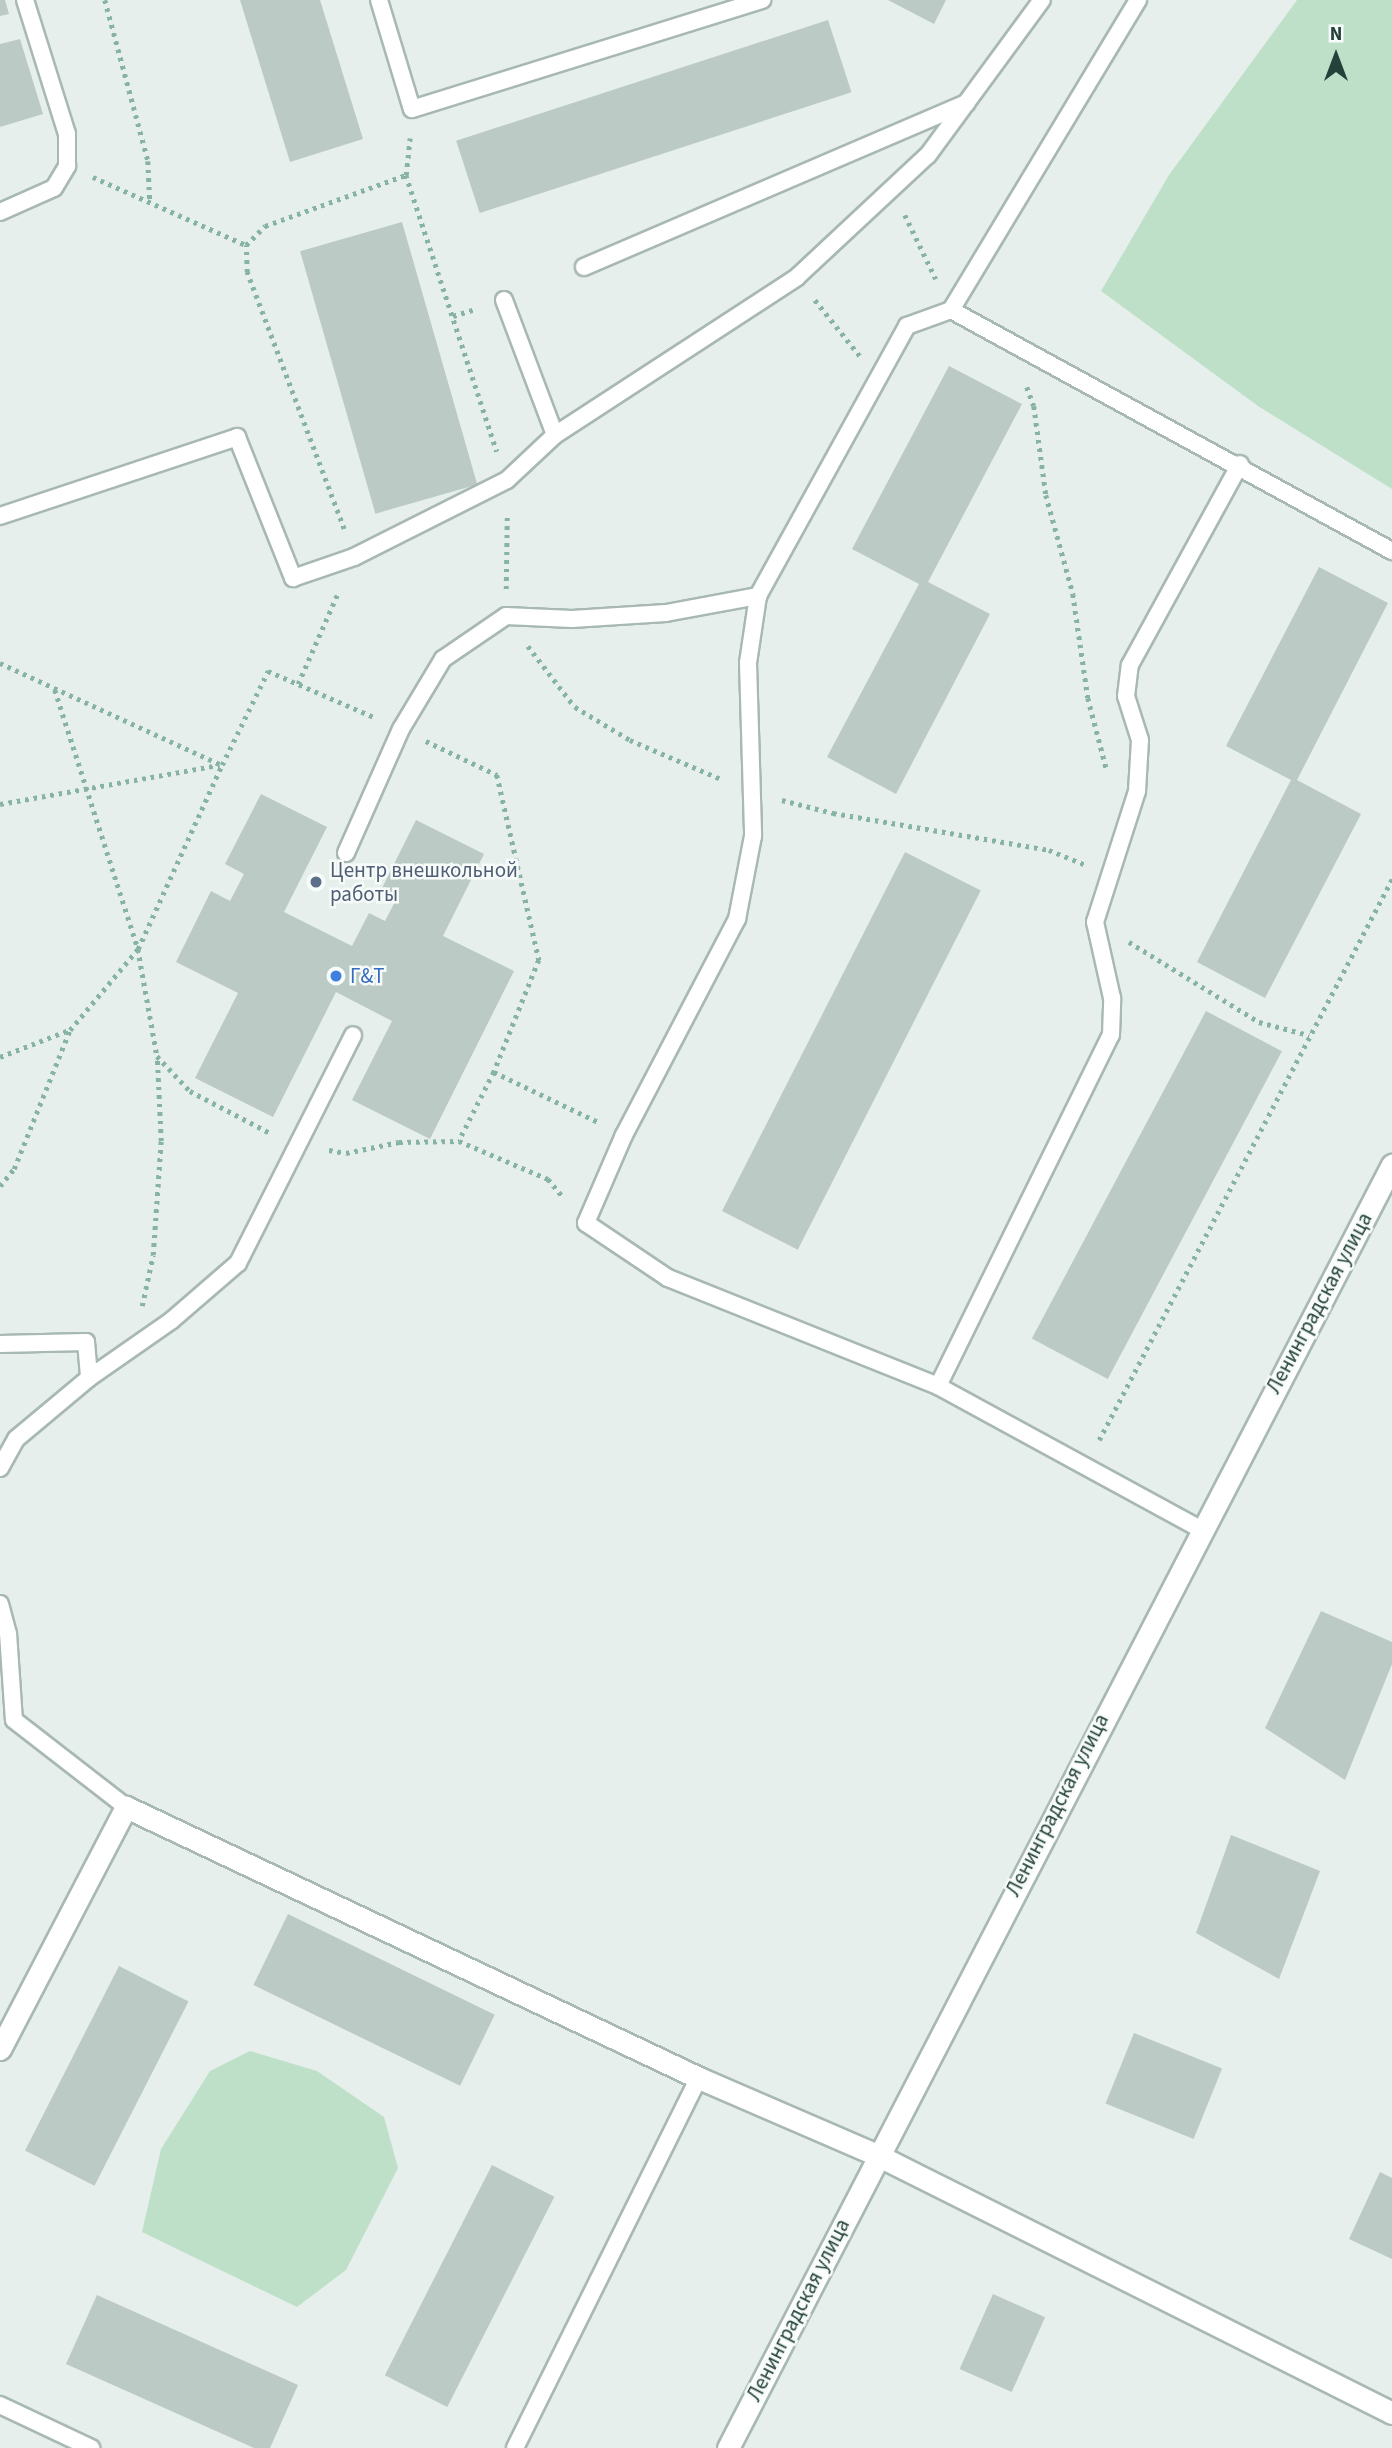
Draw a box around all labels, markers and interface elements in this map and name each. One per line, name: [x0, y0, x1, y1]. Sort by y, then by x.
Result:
north arrow: [1301, 21, 1371, 91]
text: N: [1330, 21, 1342, 48]
place label: Центр внешкольной работы: [330, 857, 518, 907]
marker: Центр внешкольной работы: [308, 874, 324, 890]
place label: Г&Т: [350, 963, 385, 989]
marker: Г&Т: [328, 968, 344, 984]
street label: Ленинградская улица: [1261, 1208, 1377, 1398]
street label: Ленинградская улица: [1000, 1710, 1114, 1900]
street label: Ленинградская улица: [741, 2215, 855, 2405]

